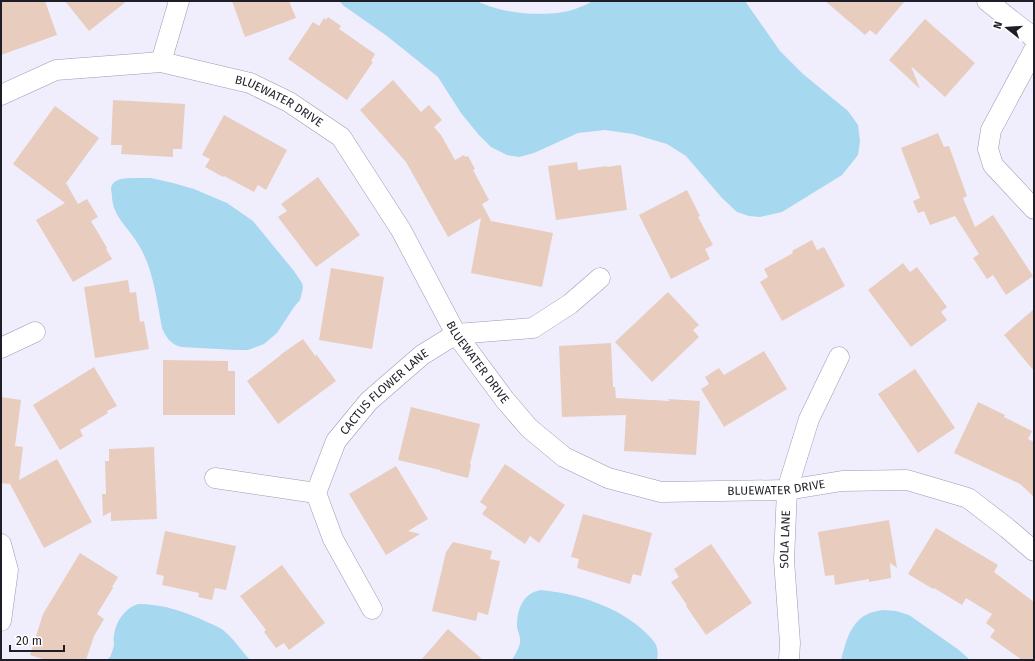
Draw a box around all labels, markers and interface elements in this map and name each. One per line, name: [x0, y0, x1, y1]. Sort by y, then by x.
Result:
north arrow: [987, 8, 1027, 48]
text: N: [991, 20, 1005, 31]
street label: BLUEWATER DRIVE: [233, 73, 326, 130]
street label: BLUEWATER DRIVE: [443, 319, 512, 406]
street label: CACTUS FLOWER LANE: [337, 346, 431, 438]
street label: BLUEWATER DRIVE: [727, 477, 826, 498]
street label: SOLA LANE: [777, 510, 793, 569]
scale bar: [10, 627, 64, 653]
text: 20 m: [16, 634, 42, 648]

